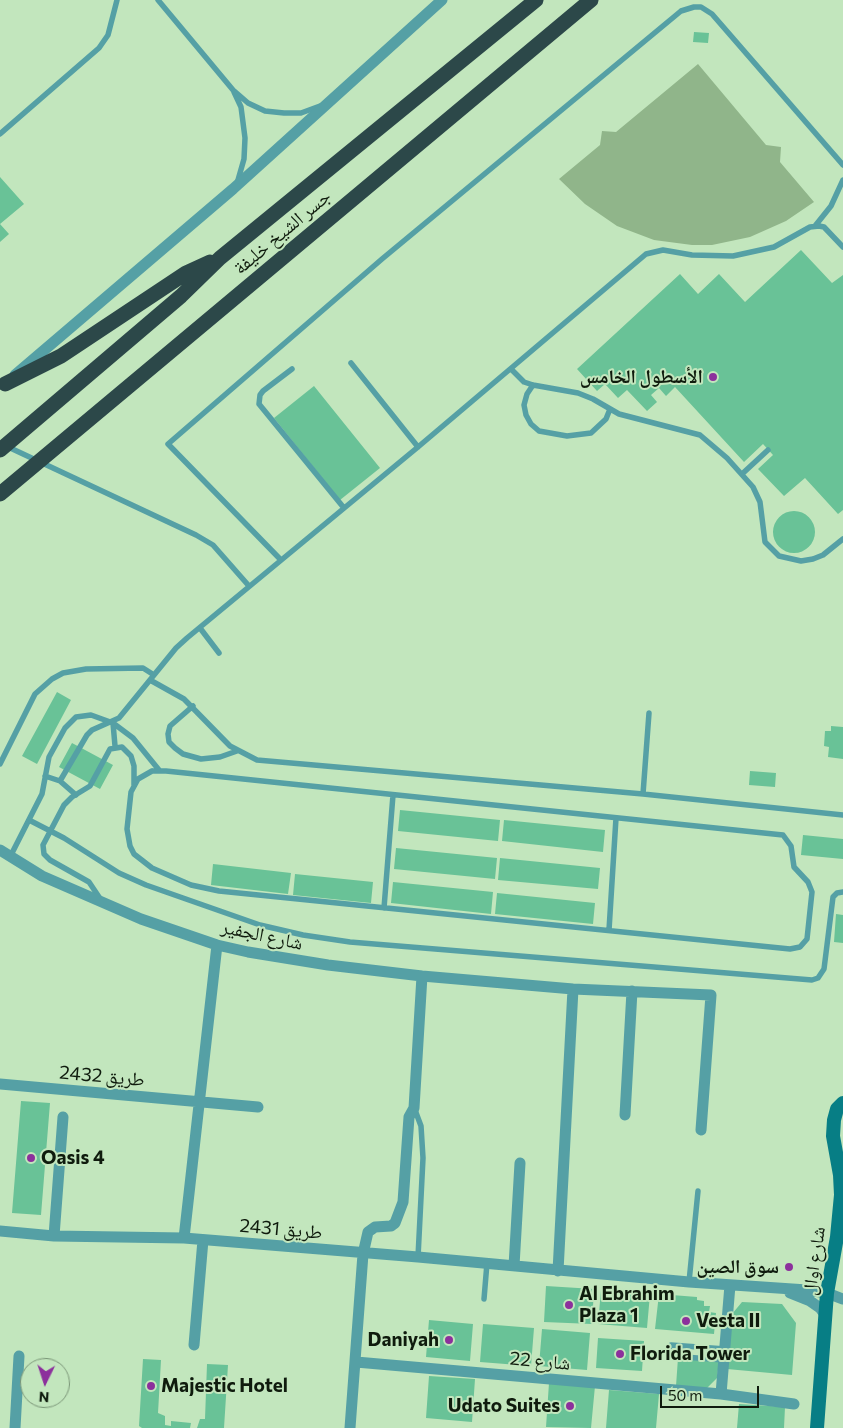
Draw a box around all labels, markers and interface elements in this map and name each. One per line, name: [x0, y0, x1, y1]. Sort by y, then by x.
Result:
street label: جسر الشيخ خليفة: [229, 185, 335, 279]
place label: الأسطول الخامس: [580, 366, 703, 388]
marker: الأسطول الخامس: [707, 371, 719, 383]
street label: شارع الجفير: [219, 915, 305, 955]
street label: طريق 2432: [58, 1061, 146, 1091]
place label: Oasis 4: [41, 1147, 105, 1169]
marker: Oasis 4: [25, 1152, 37, 1164]
street label: طريق 2431: [239, 1214, 323, 1244]
street label: شارع اوال: [798, 1225, 830, 1297]
place label: سوق الصين: [697, 1256, 779, 1278]
marker: سوق الصين: [783, 1261, 795, 1273]
place label: Al Ebrahim Plaza 1: [579, 1283, 675, 1327]
marker: Al Ebrahim Plaza 1: [563, 1299, 575, 1311]
place label: Vesta II: [696, 1310, 761, 1332]
marker: Vesta II: [680, 1315, 692, 1327]
place label: Daniyah: [368, 1329, 439, 1351]
marker: Daniyah: [443, 1334, 455, 1346]
place label: Florida Tower: [630, 1343, 750, 1365]
street label: شارع 22: [509, 1347, 571, 1375]
marker: Florida Tower: [614, 1348, 626, 1360]
north arrow: [20, 1358, 70, 1408]
place label: Majestic Hotel: [161, 1375, 288, 1397]
scale bar: [663, 1376, 762, 1408]
marker: Majestic Hotel: [145, 1380, 157, 1392]
text: 50 m: [668, 1386, 702, 1404]
text: N: [38, 1389, 50, 1406]
place label: Udato Suites: [448, 1395, 560, 1417]
marker: Udato Suites: [564, 1400, 576, 1412]

